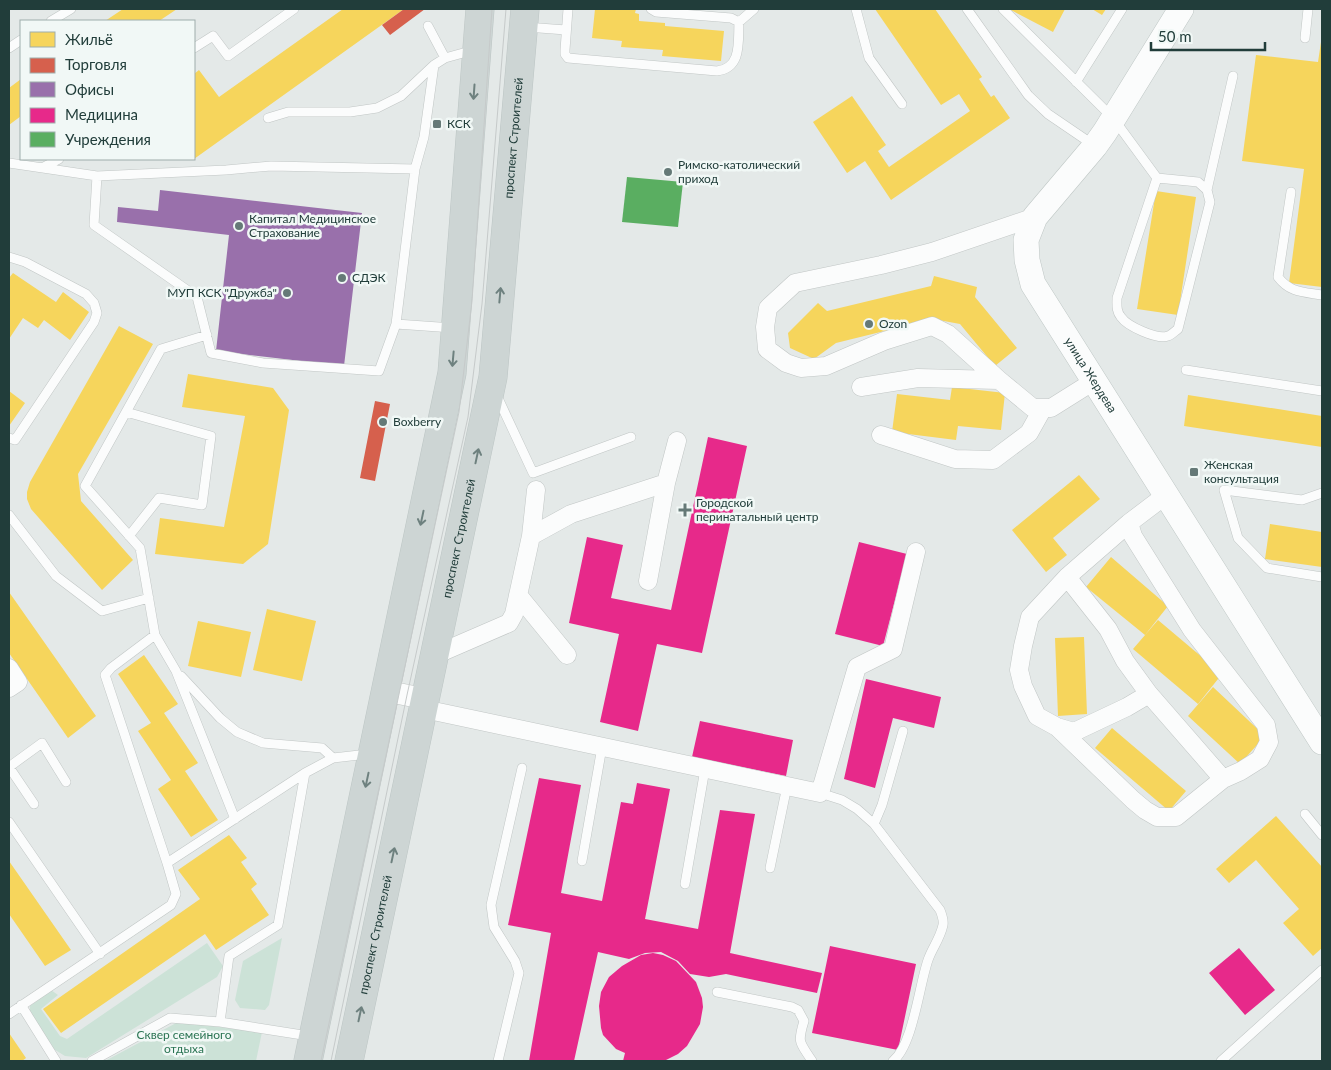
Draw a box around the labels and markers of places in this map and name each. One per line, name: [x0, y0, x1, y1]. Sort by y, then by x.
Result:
place label: КСК: [447, 116, 471, 131]
marker: КСК: [431, 118, 443, 130]
place label: Римско-католический приход: [678, 157, 800, 186]
marker: Римско-католический приход: [662, 166, 674, 178]
place label: Капитал Медицинское Страхование: [249, 211, 376, 240]
marker: Капитал Медицинское Страхование: [233, 220, 245, 232]
place label: СДЭК: [352, 270, 386, 285]
marker: СДЭК: [336, 272, 348, 284]
place label: МУП КСК "Дружба": [167, 285, 277, 300]
marker: МУП КСК "Дружба": [281, 287, 293, 299]
place label: Ozon: [879, 316, 907, 331]
marker: Ozon: [863, 318, 875, 330]
place label: Boxberry: [393, 414, 442, 429]
marker: Boxberry: [377, 416, 389, 428]
place label: Женская консультация: [1204, 457, 1279, 486]
marker: Женская консультация: [1188, 466, 1200, 478]
place label: Городской перинатальный центр: [696, 495, 819, 524]
marker: Городской перинатальный центр: [678, 503, 692, 517]

